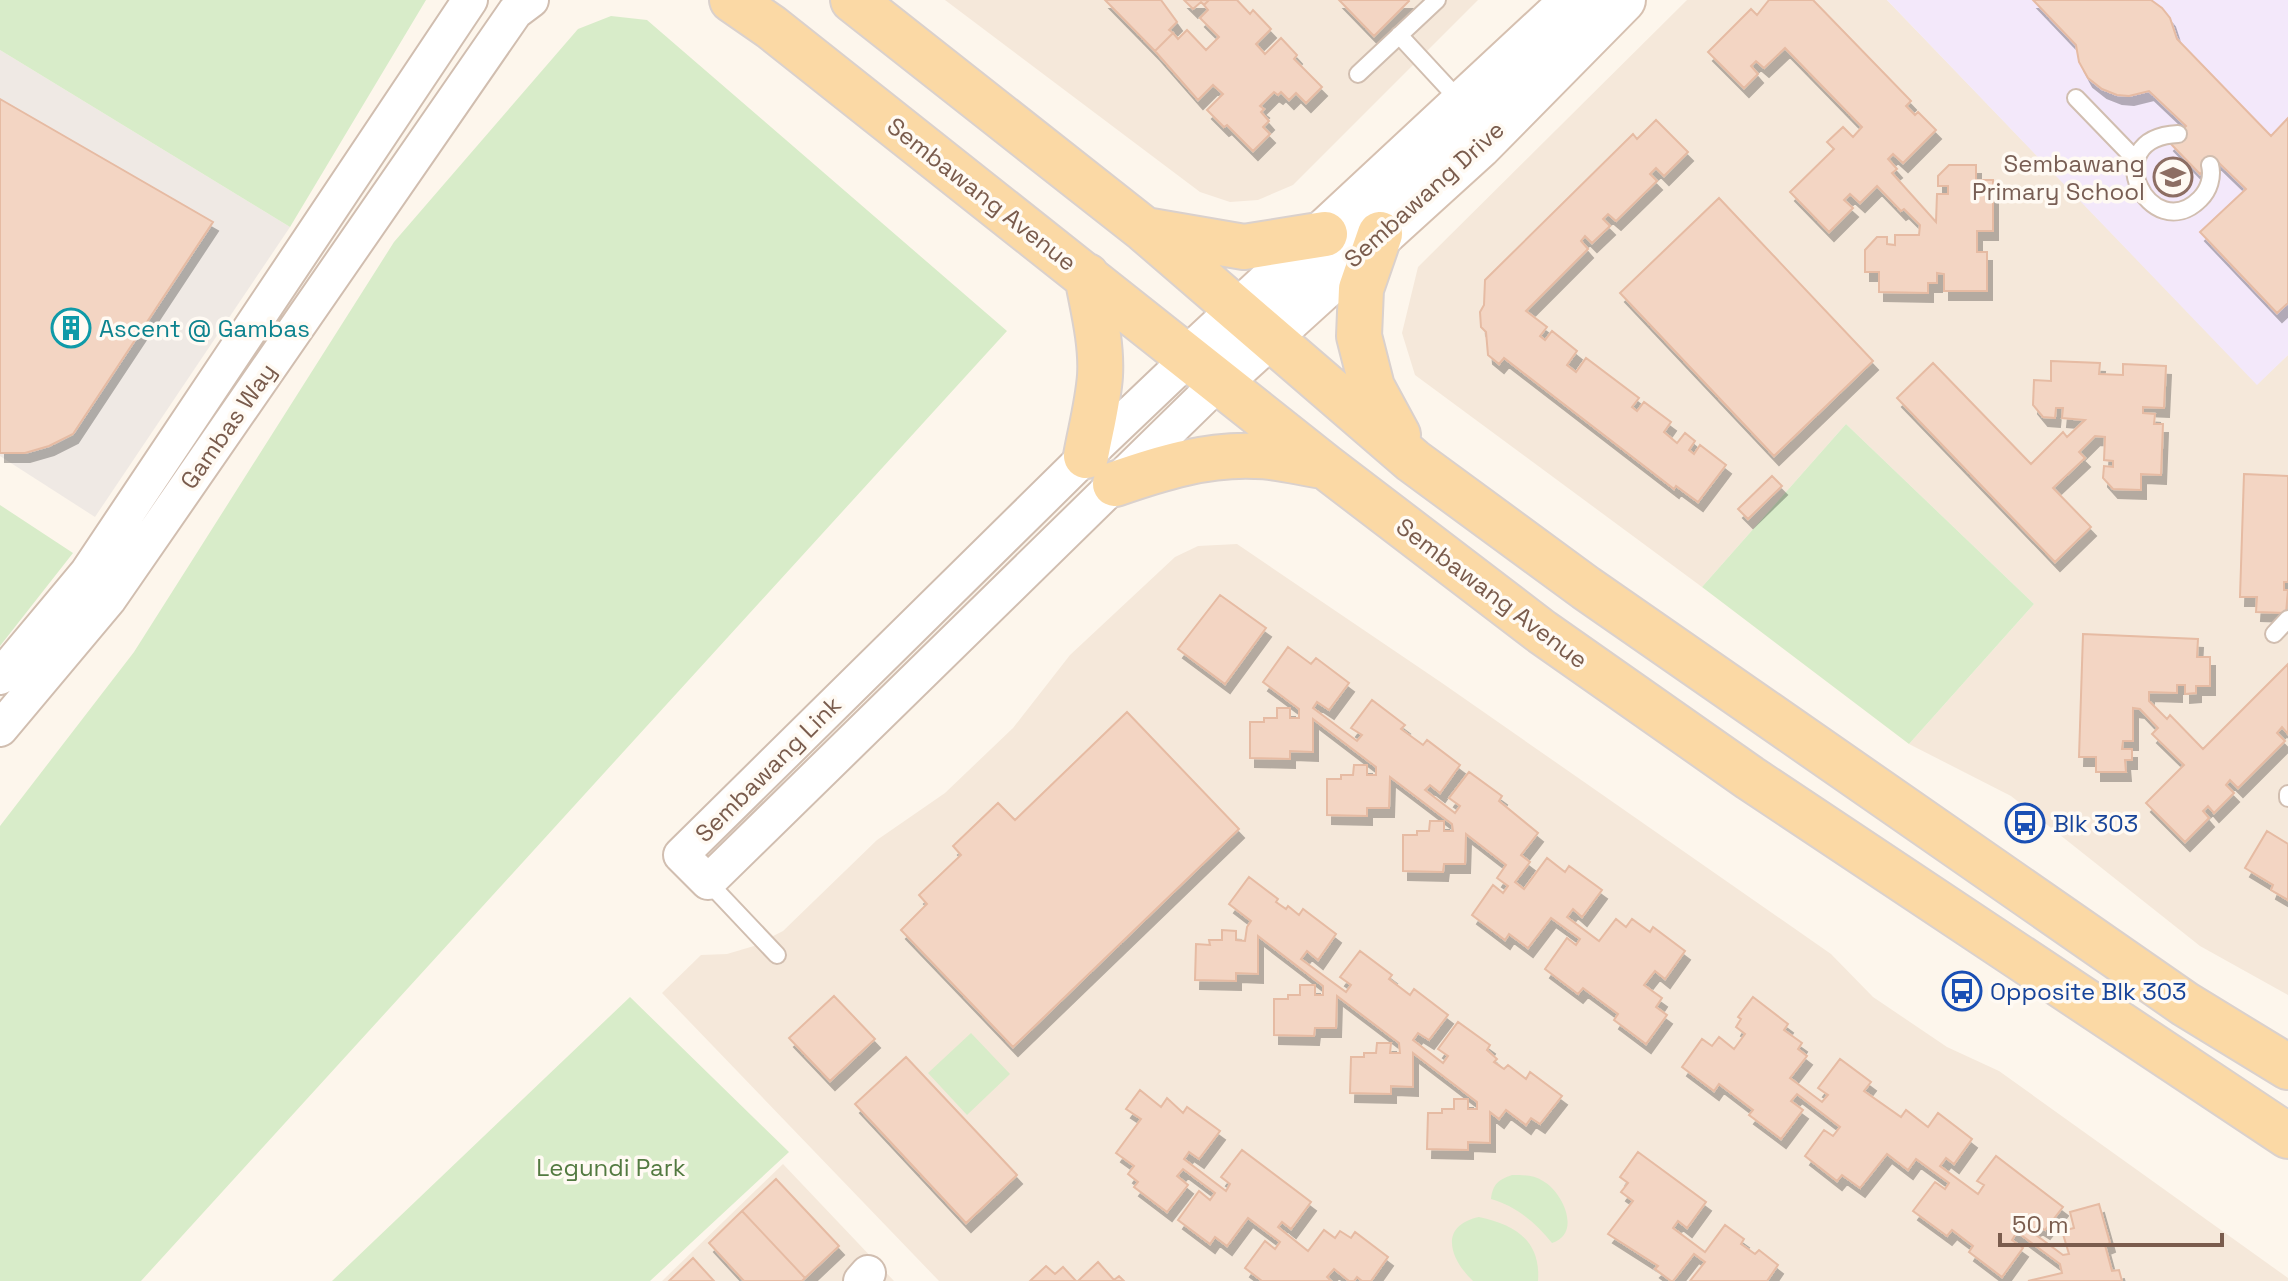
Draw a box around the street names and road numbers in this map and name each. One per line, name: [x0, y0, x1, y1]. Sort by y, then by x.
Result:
street label: Sembawang Avenue: [881, 110, 1083, 278]
street label: Sembawang Drive: [1337, 114, 1511, 274]
street label: Gambas Way: [173, 357, 283, 495]
street label: Sembawang Avenue: [1390, 511, 1594, 675]
street label: Sembawang Link: [688, 689, 848, 849]

